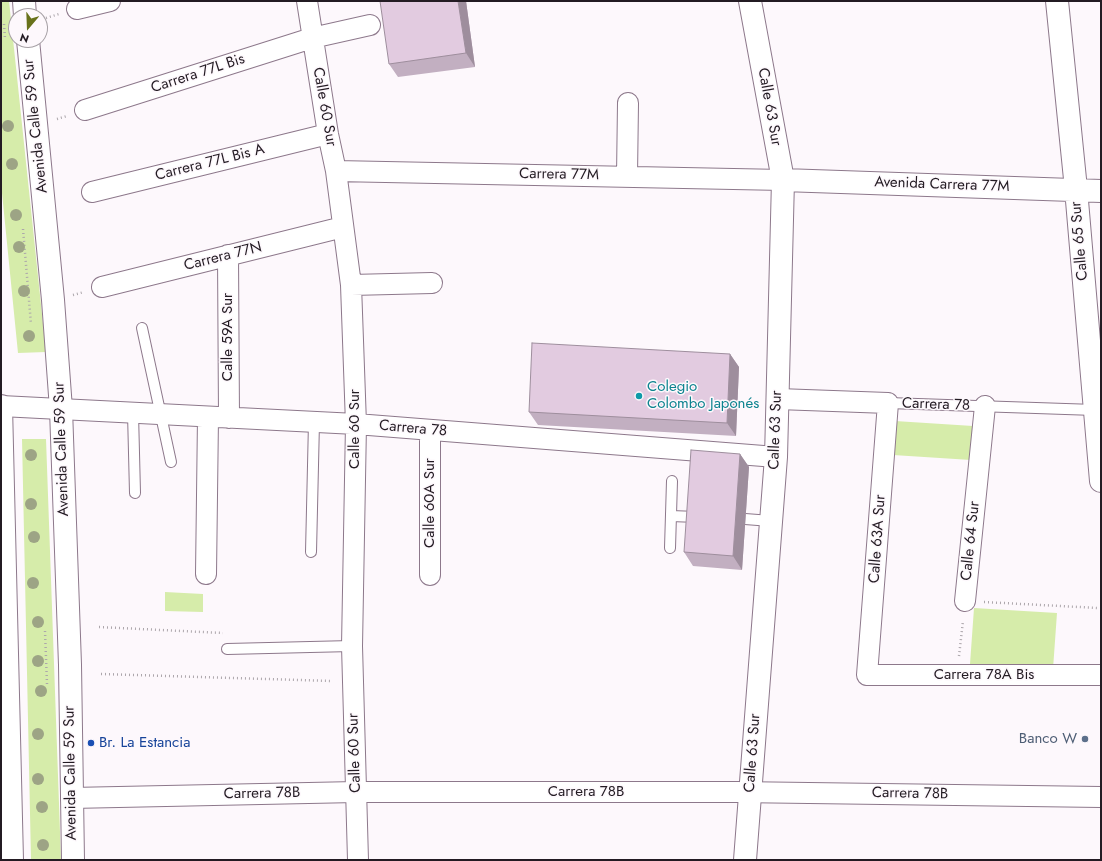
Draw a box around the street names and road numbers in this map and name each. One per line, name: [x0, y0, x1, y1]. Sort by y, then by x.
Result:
street label: Carrera 77L Bis: [149, 50, 247, 98]
street label: Avenida Calle 59 Sur: [20, 58, 52, 194]
street label: Calle 60 Sur: [308, 66, 340, 148]
street label: Calle 63 Sur: [753, 66, 785, 148]
street label: Carrera 77L Bis A: [154, 141, 266, 185]
street label: Carrera 77M: [519, 165, 599, 185]
street label: Avenida Carrera 77M: [874, 174, 1010, 196]
street label: Calle 65 Sur: [1068, 201, 1092, 281]
street label: Carrera 77N: [182, 239, 264, 275]
street label: Calle 59A Sur: [219, 293, 237, 381]
street label: Avenida Calle 59 Sur: [51, 381, 73, 517]
street label: Calle 60 Sur: [346, 389, 364, 469]
street label: Calle 63 Sur: [766, 390, 786, 470]
street label: Carrera 78: [902, 395, 970, 415]
street label: Carrera 78: [378, 417, 448, 441]
street label: Calle 60A Sur: [421, 458, 439, 548]
street label: Calle 63A Sur: [866, 494, 890, 584]
street label: Calle 64 Sur: [958, 500, 984, 582]
street label: Carrera 78A Bis: [934, 666, 1034, 684]
street label: Avenida Calle 59 Sur: [61, 705, 81, 841]
street label: Calle 60 Sur: [345, 713, 365, 793]
street label: Calle 63 Sur: [741, 713, 765, 793]
street label: Carrera 78B: [548, 783, 624, 801]
street label: Carrera 78B: [224, 784, 300, 804]
street label: Carrera 78B: [872, 784, 948, 804]

